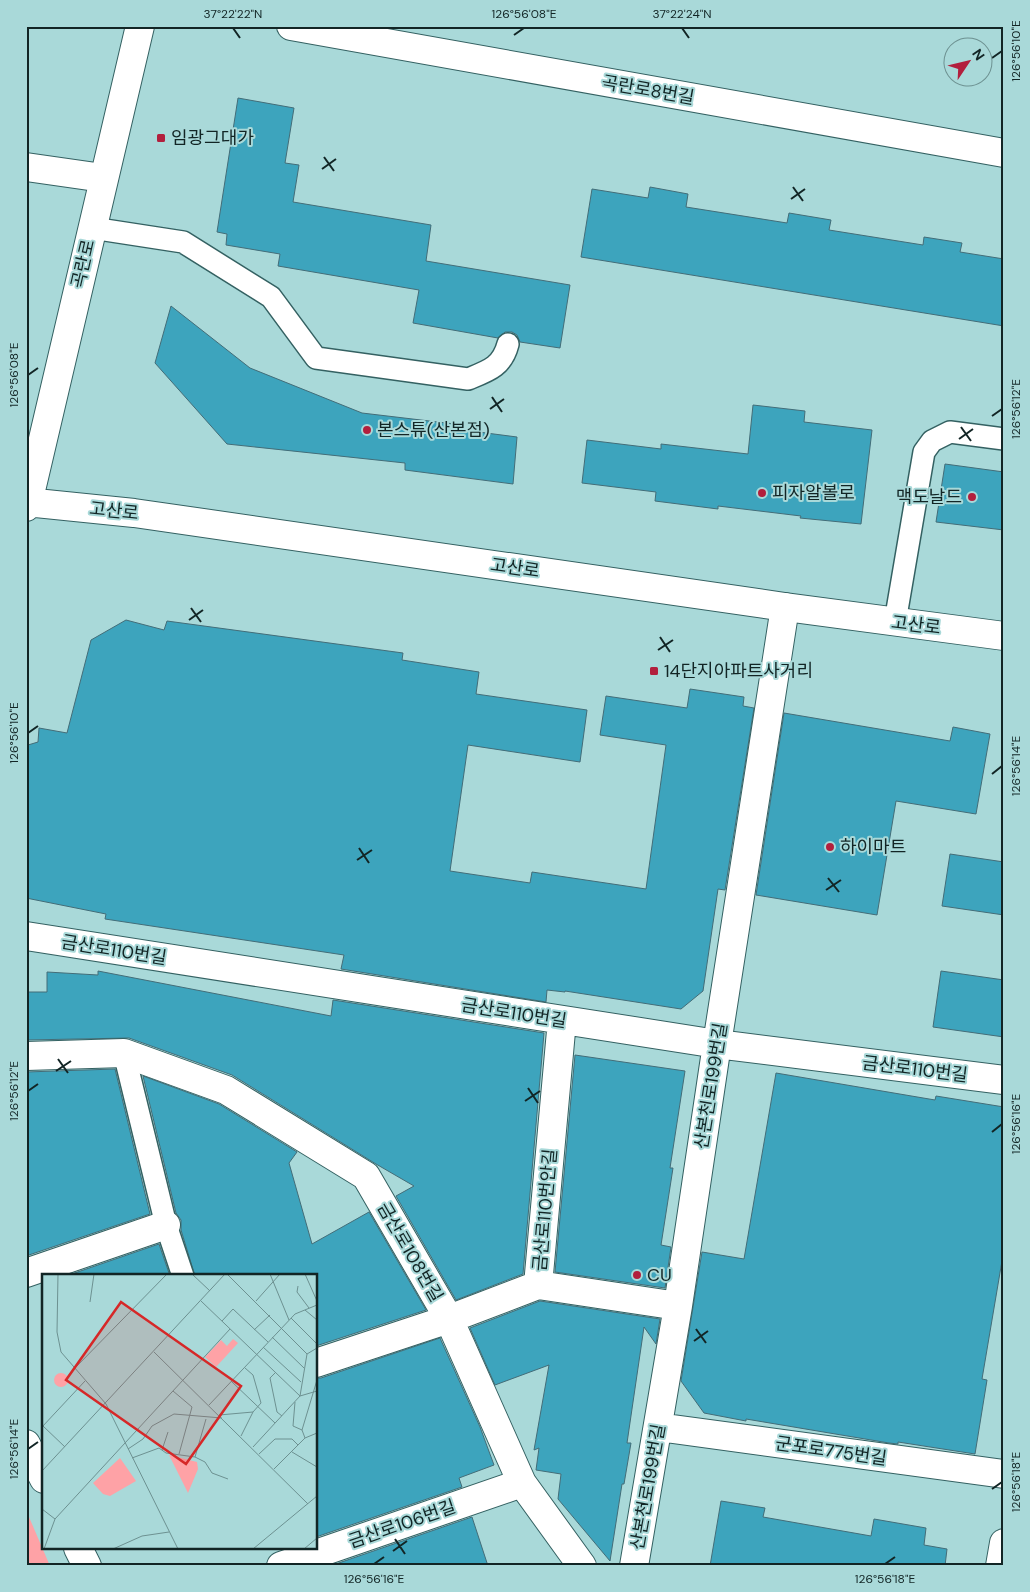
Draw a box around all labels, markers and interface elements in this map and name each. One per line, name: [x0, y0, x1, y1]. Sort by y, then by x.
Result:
text: 37°22'22"N: [204, 6, 262, 22]
text: 126°56'08"E: [492, 6, 557, 22]
text: 37°22'24"N: [653, 6, 711, 22]
text: 126°56'10"E: [1008, 20, 1024, 82]
north arrow: [942, 38, 992, 88]
text: N: [968, 45, 989, 64]
street label: 곡란로8번길: [600, 70, 696, 110]
place label: 임광그대가: [171, 126, 254, 150]
marker: 임광그대가: [155, 132, 167, 144]
street label: 곡란로: [66, 237, 100, 291]
text: 126°56'08"E: [6, 342, 22, 407]
text: 126°56'12"E: [1008, 379, 1024, 439]
place label: 본스튜(산본점): [377, 418, 490, 442]
marker: 본스튜(산본점): [361, 424, 373, 436]
place label: 피자알볼로: [772, 481, 855, 505]
place label: 맥도날드: [896, 485, 962, 509]
marker: 피자알볼로: [756, 487, 768, 499]
marker: 맥도날드: [966, 491, 978, 503]
street label: 고산로: [88, 496, 140, 526]
street label: 고산로: [489, 553, 541, 583]
street label: 고산로: [890, 610, 942, 640]
place label: 14단지아파트사거리: [664, 659, 813, 683]
marker: 14단지아파트사거리: [648, 665, 660, 677]
text: 126°56'10"E: [6, 702, 22, 764]
text: 126°56'14"E: [1008, 736, 1024, 796]
place label: 하이마트: [840, 835, 906, 859]
marker: 하이마트: [824, 841, 836, 853]
street label: 금산로110번길: [60, 930, 168, 970]
street label: 금산로110번길: [460, 993, 568, 1033]
street label: 산본천로199번길: [689, 1021, 733, 1151]
street label: 금산로110번길: [861, 1051, 969, 1087]
text: 126°56'12"E: [6, 1061, 22, 1121]
text: 126°56'16"E: [1008, 1093, 1024, 1154]
street label: 금산로110번안길: [528, 1148, 562, 1272]
street label: 금산로108번길: [372, 1198, 448, 1306]
place label: CU: [647, 1263, 672, 1287]
marker: CU: [631, 1269, 643, 1281]
inset map: [42, 1274, 318, 1550]
text: 126°56'14"E: [6, 1419, 22, 1479]
street label: 산본천로199번길: [625, 1422, 671, 1552]
street label: 군포로775번길: [774, 1431, 888, 1471]
text: 126°56'18"E: [1008, 1452, 1024, 1512]
street label: 금산로106번길: [345, 1494, 459, 1554]
text: 126°56'16"E: [344, 1571, 405, 1587]
text: 126°56'18"E: [855, 1571, 915, 1587]

